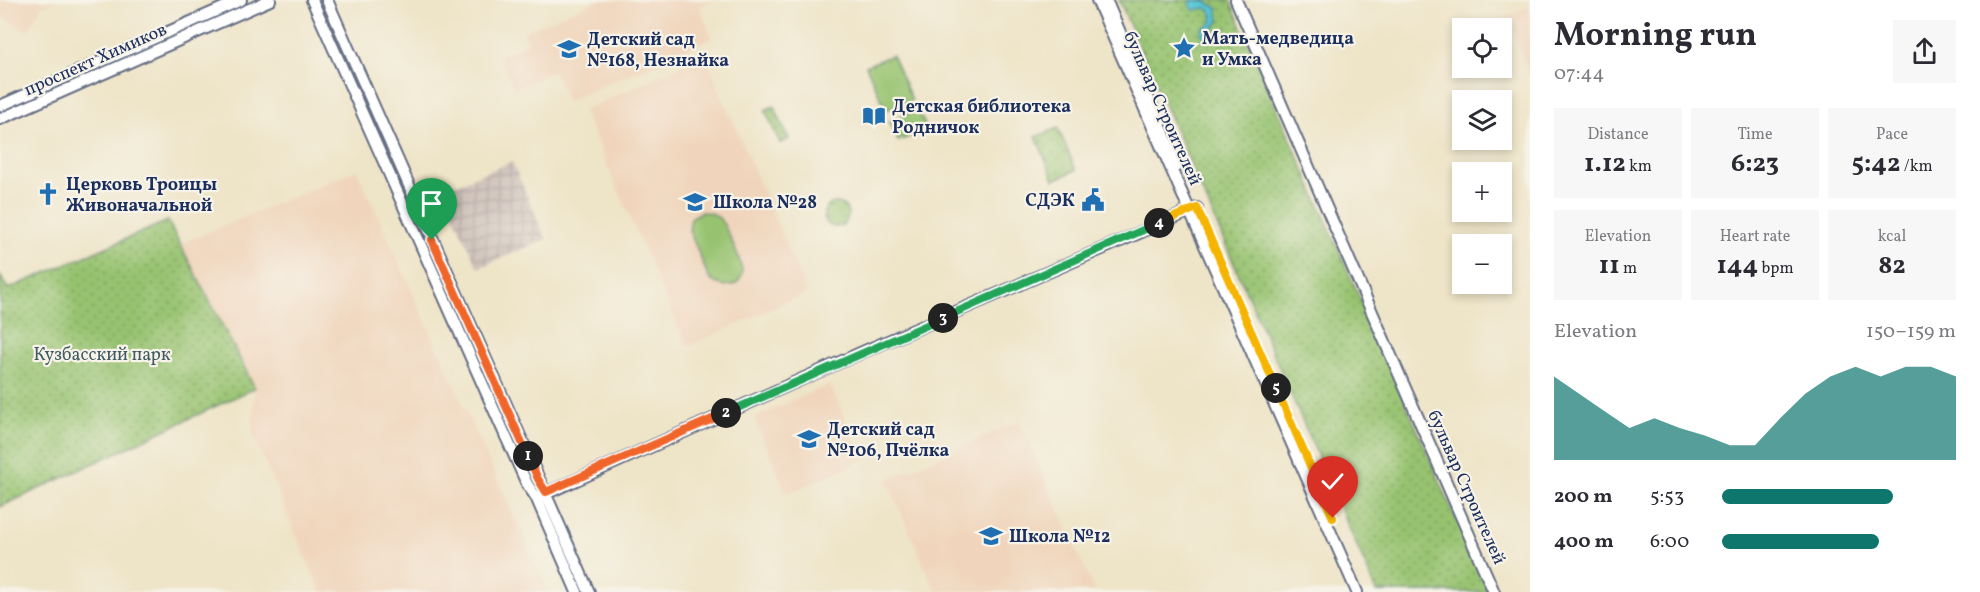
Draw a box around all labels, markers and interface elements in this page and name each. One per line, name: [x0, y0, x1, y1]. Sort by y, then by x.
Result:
text: Morning run: [1554, 14, 1757, 60]
street label: проспект Химиков: [20, 18, 171, 103]
map controls: [1452, 18, 1512, 294]
button: locate: [1452, 18, 1512, 78]
button: share: [1893, 20, 1956, 83]
place label: Мать-медведица и Умка: [1202, 27, 1354, 73]
place label: Детский сад №168, Незнайка: [587, 28, 729, 74]
street label: бульвар Строителей: [1116, 28, 1207, 190]
place icon: Мать-медведица и Умка: [1171, 35, 1197, 61]
school or university icon: Детский сад №168, Незнайка: [556, 36, 582, 62]
text: 07:44: [1554, 60, 1604, 88]
button: layers: [1452, 90, 1512, 150]
place label: Детская библиотека Родничок: [892, 95, 1071, 141]
library icon: Детская библиотека Родничок: [861, 103, 887, 129]
text: Distance: [1587, 124, 1649, 146]
text: Time: [1737, 124, 1773, 146]
text: Pace: [1876, 124, 1908, 146]
text: 1.12: [1584, 146, 1626, 182]
text: 6:23: [1731, 146, 1779, 182]
text: 5:42: [1851, 146, 1901, 182]
text: km: [1626, 156, 1652, 178]
text: /km: [1901, 156, 1933, 178]
button: +: [1452, 162, 1512, 222]
place label: Церковь Троицы Живоначальной: [66, 173, 217, 219]
pin: [406, 178, 457, 240]
church icon: Церковь Троицы Живоначальной: [35, 181, 61, 207]
icon: arrive: [415, 187, 448, 220]
public building icon: СДЭК: [1080, 187, 1106, 213]
school or university icon: Школа №28: [682, 189, 708, 215]
place label: СДЭК: [1025, 189, 1075, 214]
place label: Школа №28: [713, 191, 817, 216]
pin: 4: [1144, 208, 1174, 238]
text: 4: [1154, 212, 1164, 234]
text: Elevation: [1585, 226, 1651, 248]
text: Heart rate: [1720, 226, 1790, 248]
text: kcal: [1878, 226, 1906, 248]
button: −: [1452, 234, 1512, 294]
text: 11: [1599, 248, 1620, 284]
text: 144: [1716, 248, 1758, 284]
text: 82: [1878, 248, 1906, 284]
text: m: [1620, 258, 1637, 280]
text: bpm: [1758, 258, 1794, 280]
pin: 3: [928, 303, 958, 333]
text: 3: [939, 307, 947, 329]
text: Elevation: [1554, 318, 1637, 346]
text: 150–159 m: [1866, 318, 1956, 346]
park label: Кузбасский парк: [34, 343, 171, 368]
pin: 5: [1261, 373, 1291, 403]
text: 5: [1272, 377, 1280, 399]
pin: 2: [711, 398, 741, 428]
text: 2: [722, 402, 730, 424]
street label: бульвар Строителей: [1420, 407, 1511, 569]
place label: Детский сад №106, Пчёлка: [827, 418, 950, 464]
school or university icon: Детский сад №106, Пчёлка: [796, 426, 822, 452]
pin: 1: [513, 441, 543, 471]
text: 1: [525, 445, 531, 467]
pin: [1307, 456, 1358, 518]
icon: check: [1316, 465, 1349, 498]
text: 200 m: [1554, 483, 1612, 511]
text: 5:53: [1650, 483, 1684, 511]
school or university icon: Школа №12: [978, 523, 1004, 549]
place label: Школа №12: [1009, 525, 1110, 550]
text: 400 m: [1554, 528, 1614, 556]
text: 6:00: [1650, 528, 1689, 556]

